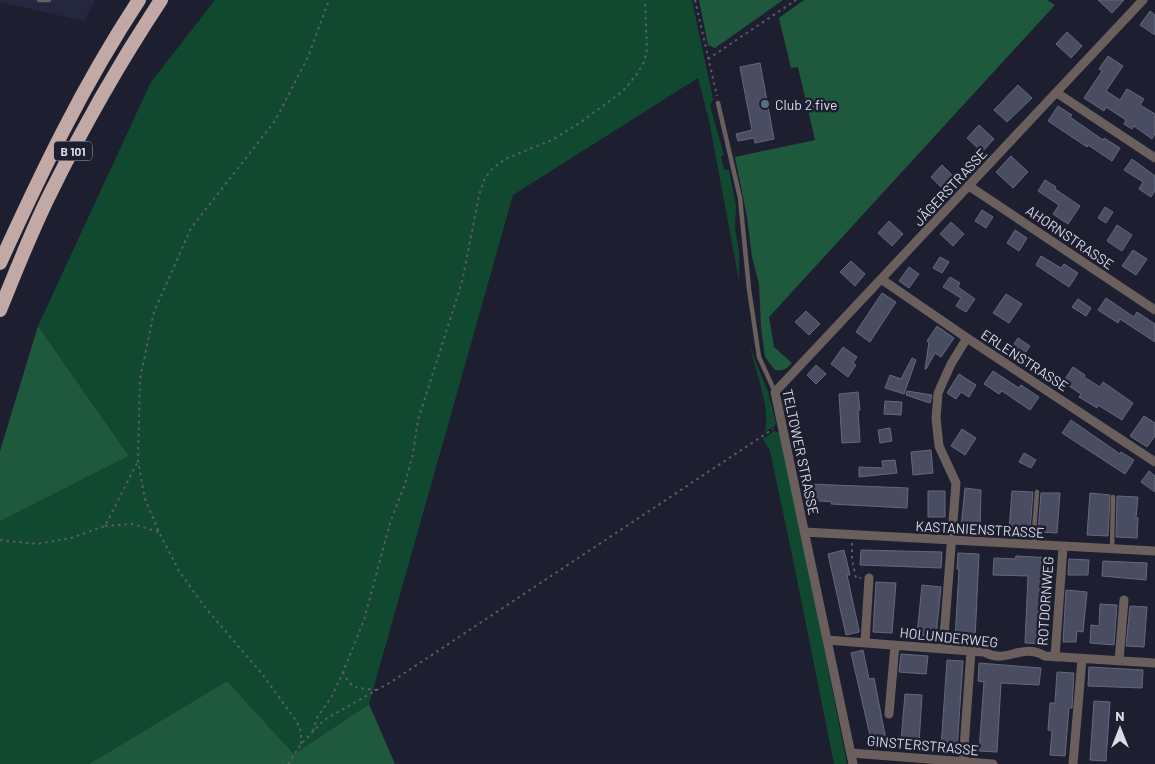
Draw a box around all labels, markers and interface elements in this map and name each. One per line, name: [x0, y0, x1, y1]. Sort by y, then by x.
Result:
place label: Club 2 five: [775, 96, 837, 113]
marker: Club 2 five: [759, 98, 771, 110]
road number: B 101: [54, 142, 92, 160]
street label: JÄGERSTRASSE: [910, 145, 990, 229]
street label: AHORNSTRASSE: [1023, 201, 1117, 273]
street label: ERLENSTRASSE: [978, 325, 1072, 395]
street label: TELTOWER STRASSE: [779, 387, 823, 517]
street label: KASTANIENSTRASSE: [915, 517, 1045, 541]
street label: ROTDORNWEG: [1033, 556, 1057, 646]
street label: HOLUNDERWEG: [899, 623, 999, 651]
north arrow: [1095, 704, 1145, 754]
text: N: [1115, 707, 1125, 724]
street label: GINSTERSTRASSE: [866, 732, 980, 758]

